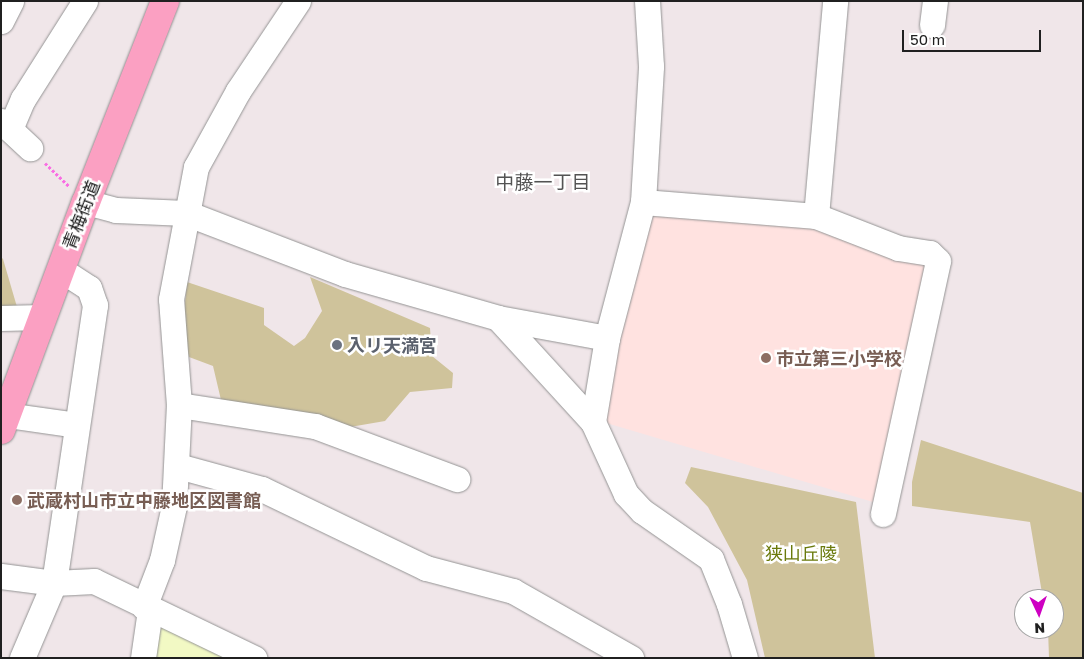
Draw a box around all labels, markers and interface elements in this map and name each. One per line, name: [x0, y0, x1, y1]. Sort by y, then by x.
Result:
scale bar: [904, 20, 1043, 52]
text: 50 m: [910, 30, 945, 48]
district label: 中藤一丁目: [496, 171, 590, 193]
street label: 青梅街道: [58, 178, 104, 252]
place label: 入リ天満宮: [347, 334, 437, 356]
marker: 入リ天満宮: [331, 339, 343, 351]
place label: 市立第三小学校: [776, 347, 902, 369]
marker: 市立第三小学校: [760, 352, 772, 364]
place label: 武蔵村山市立中藤地区図書館: [27, 489, 261, 511]
marker: 武蔵村山市立中藤地区図書館: [11, 494, 23, 506]
park label: 狭山丘陵: [765, 542, 837, 564]
north arrow: [1014, 589, 1064, 639]
text: N: [1034, 620, 1046, 637]

